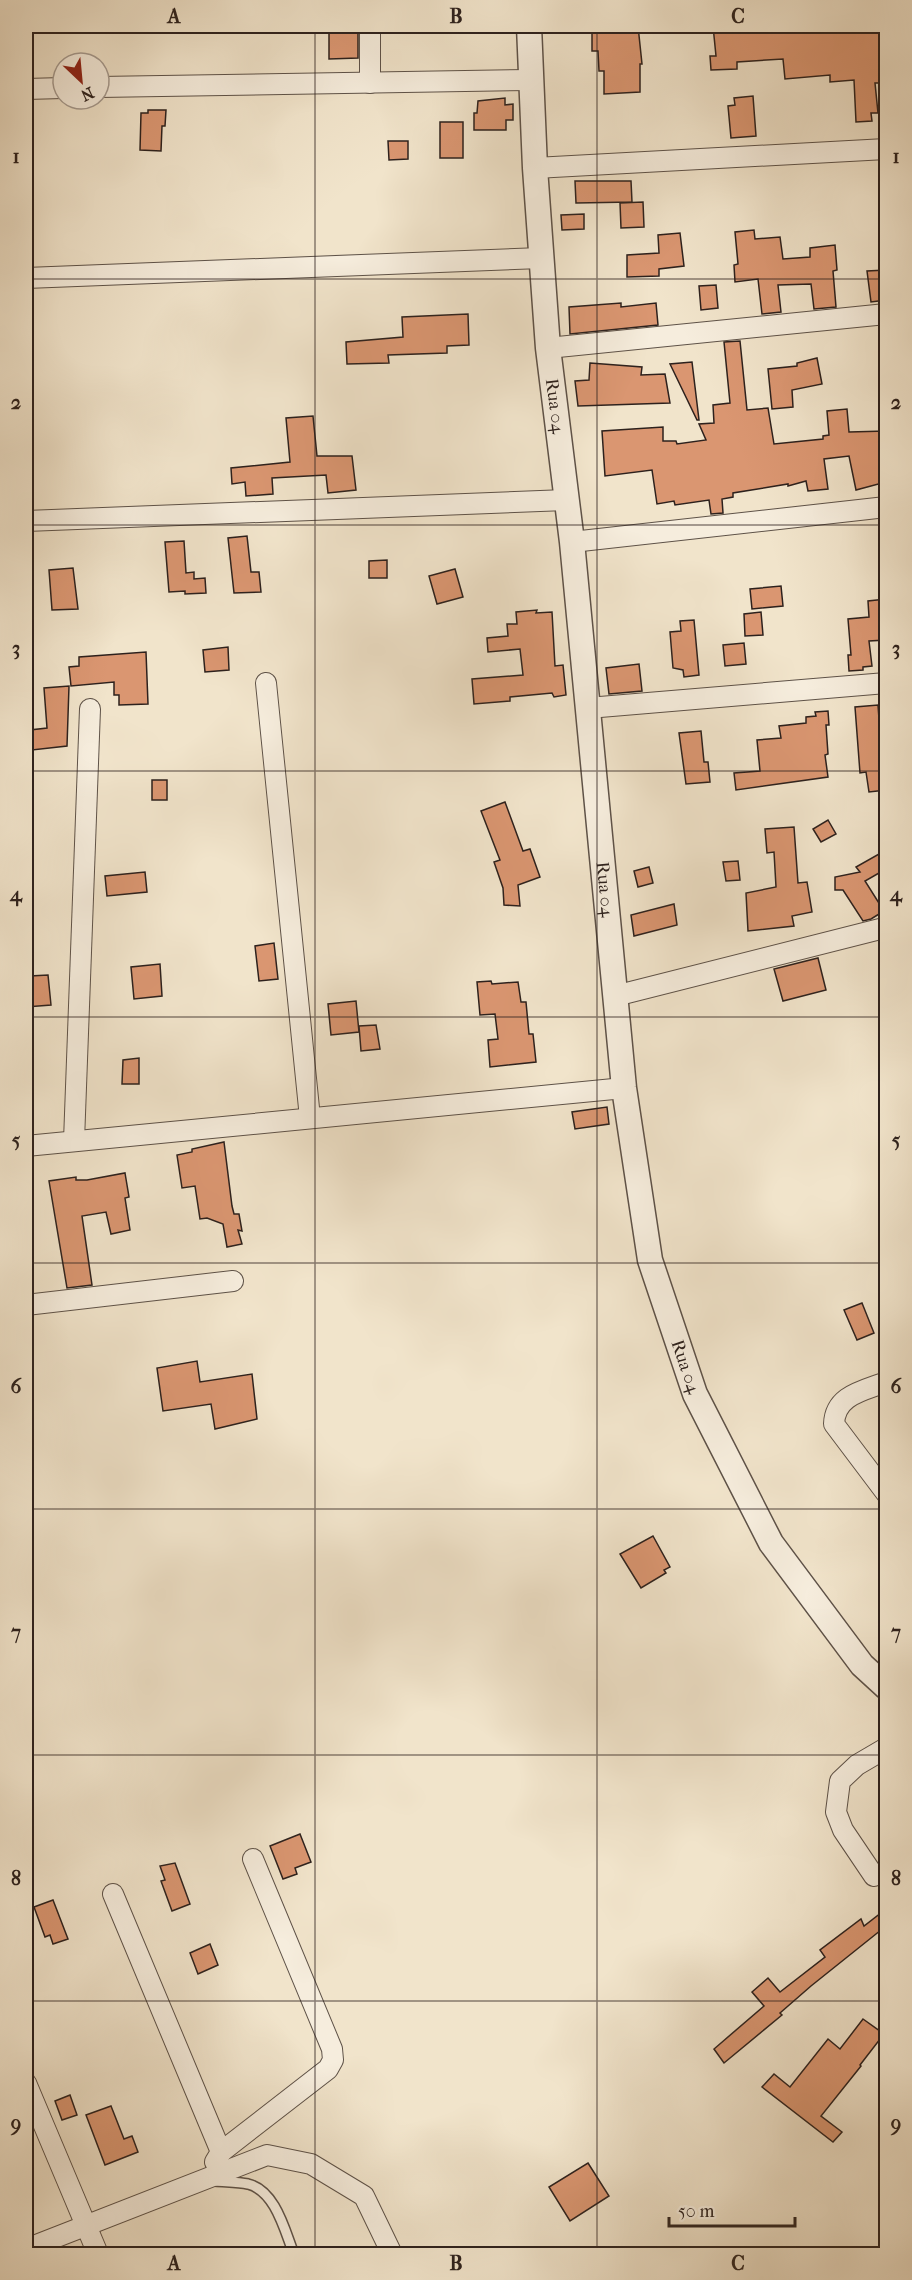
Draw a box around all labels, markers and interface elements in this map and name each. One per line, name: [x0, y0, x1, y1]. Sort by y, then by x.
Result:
text: A: [166, 5, 182, 28]
text: B: [449, 5, 463, 28]
text: C: [731, 5, 745, 28]
north arrow: [51, 51, 111, 111]
text: N: [77, 83, 97, 106]
text: 1: [12, 145, 20, 168]
text: 1: [892, 145, 900, 168]
street label: Rua 04: [541, 377, 569, 435]
text: 2: [11, 391, 21, 414]
text: 2: [891, 391, 901, 414]
text: 3: [12, 637, 20, 660]
text: 3: [892, 637, 900, 660]
street label: Rua 04: [592, 861, 618, 918]
text: 4: [9, 883, 23, 907]
text: 4: [889, 883, 903, 907]
text: 5: [12, 1129, 21, 1152]
text: 5: [892, 1129, 901, 1152]
street label: Rua 04: [667, 1337, 705, 1397]
text: 6: [11, 1375, 23, 1398]
text: 6: [891, 1375, 903, 1398]
text: 7: [10, 1621, 21, 1644]
text: 7: [890, 1621, 901, 1644]
text: 8: [11, 1867, 21, 1890]
text: 8: [891, 1867, 901, 1890]
text: 9: [10, 2113, 21, 2136]
text: 9: [890, 2113, 901, 2136]
scale bar: [669, 2190, 795, 2228]
text: 50 m: [678, 2201, 715, 2222]
text: A: [166, 2252, 182, 2275]
text: B: [449, 2252, 463, 2275]
text: C: [731, 2252, 745, 2275]

